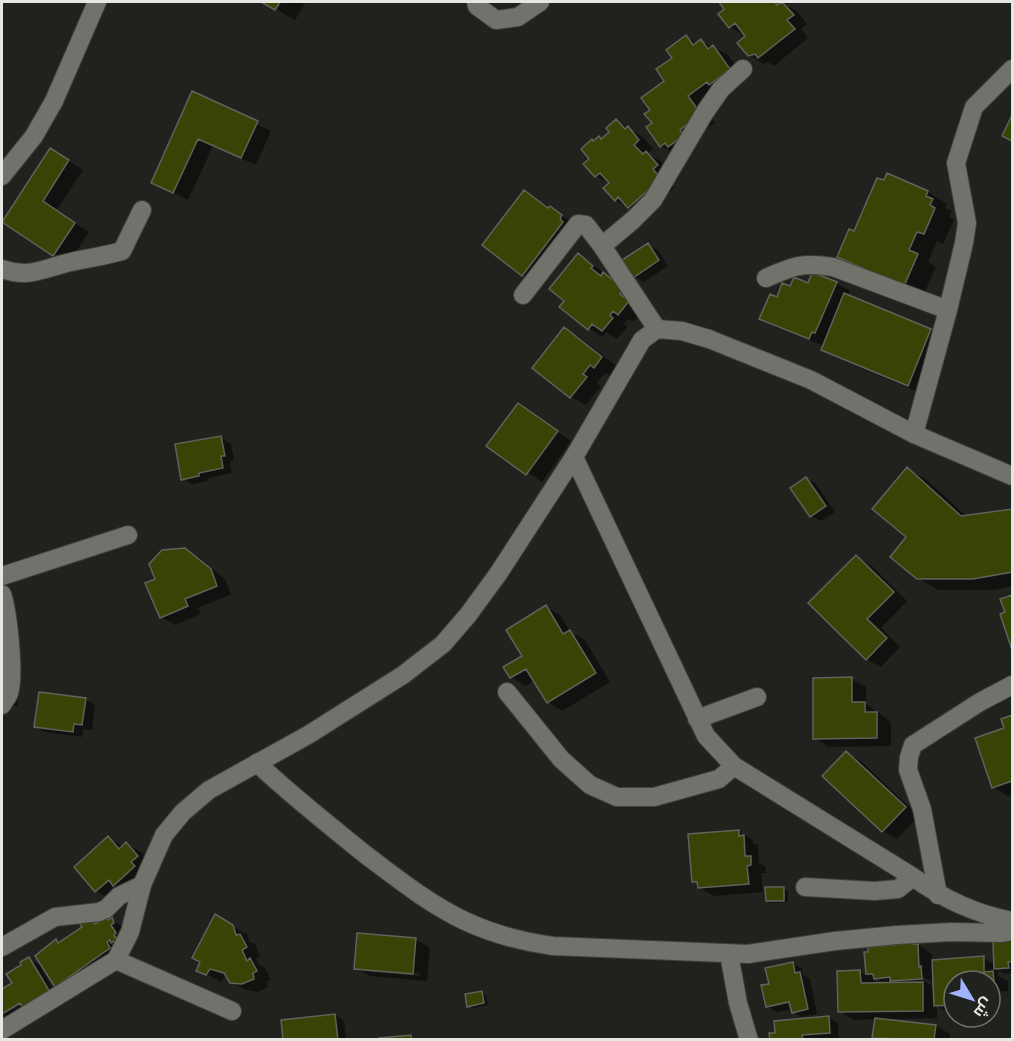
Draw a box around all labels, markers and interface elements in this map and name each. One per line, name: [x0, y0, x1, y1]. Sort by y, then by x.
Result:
north arrow: [942, 969, 1002, 1029]
text: ش: [970, 994, 996, 1021]

